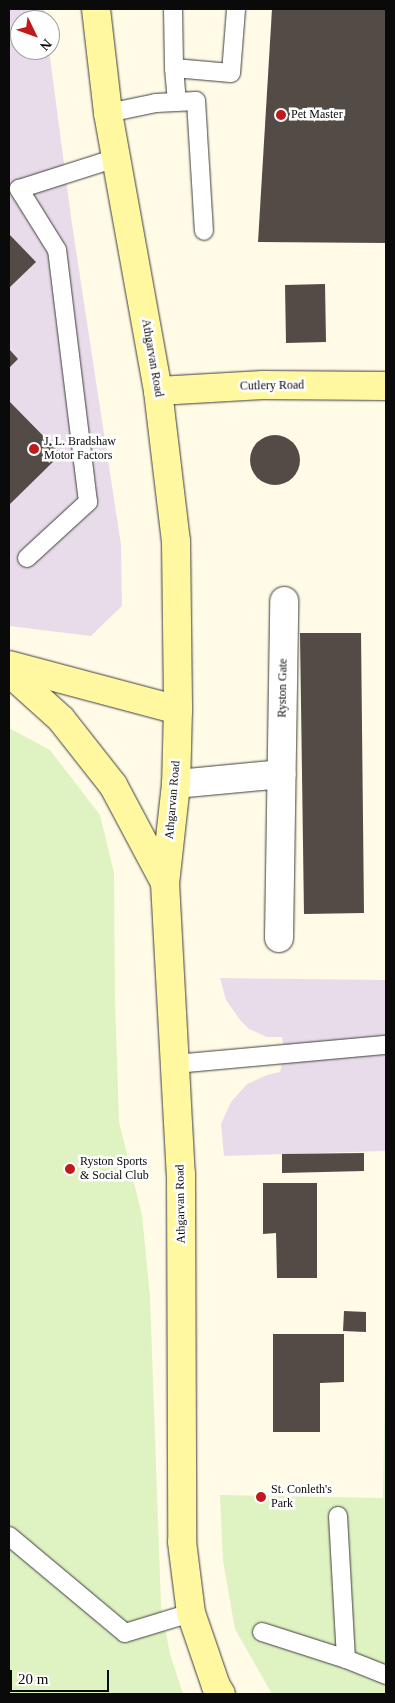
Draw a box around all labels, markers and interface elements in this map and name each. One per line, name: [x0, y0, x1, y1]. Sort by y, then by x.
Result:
north arrow: [10, 10, 60, 60]
text: N: [37, 36, 55, 53]
place label: Pet Master: [291, 108, 343, 122]
marker: Pet Master: [275, 109, 287, 121]
street label: Athgarvan Road: [138, 318, 166, 398]
street label: Cutlery Road: [240, 378, 304, 394]
place label: J. L. Bradshaw Motor Factors: [44, 435, 116, 463]
marker: J. L. Bradshaw Motor Factors: [28, 443, 40, 455]
street label: Ryston Gate: [275, 658, 291, 718]
street label: Athgarvan Road: [162, 760, 184, 840]
place label: Ryston Sports & Social Club: [80, 1155, 149, 1183]
marker: Ryston Sports & Social Club: [64, 1163, 76, 1175]
street label: Athgarvan Road: [173, 1164, 189, 1244]
place label: St. Conleth's Park: [271, 1483, 332, 1511]
marker: St. Conleth's Park: [255, 1491, 267, 1503]
scale bar: [12, 1660, 111, 1692]
text: 20 m: [18, 1671, 48, 1687]

